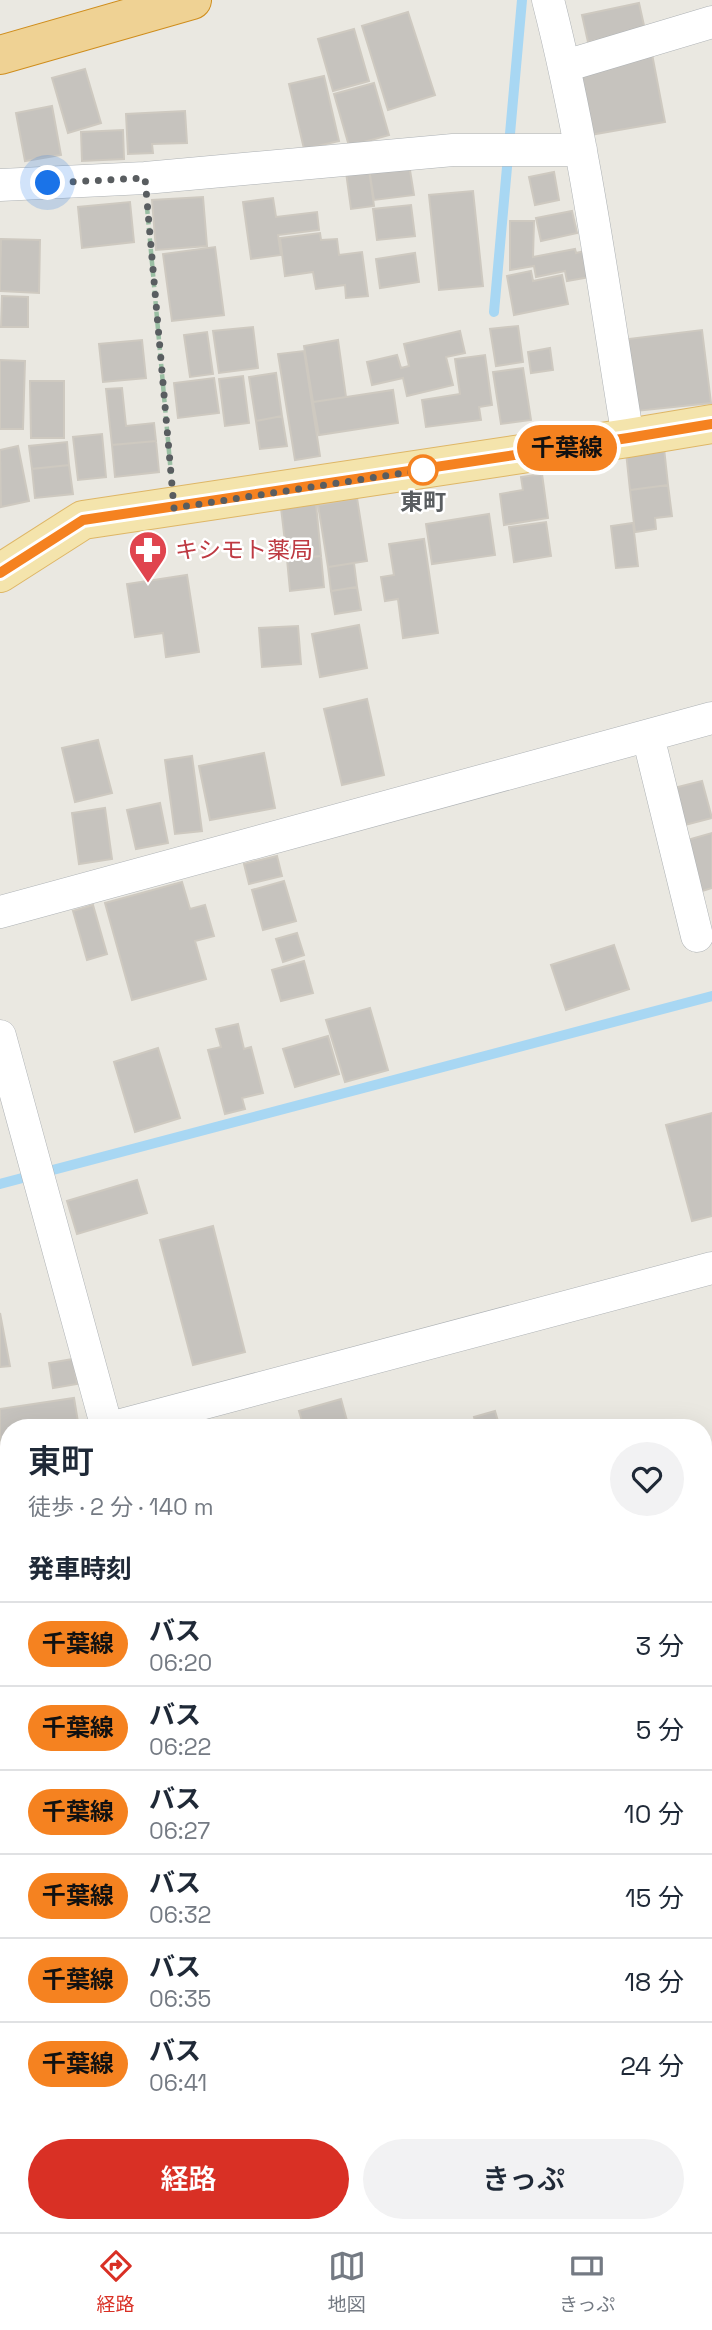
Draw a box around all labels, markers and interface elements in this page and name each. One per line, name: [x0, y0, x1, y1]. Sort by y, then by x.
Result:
your location: [30, 165, 65, 200]
line badge: 千葉線: [527, 425, 607, 471]
text: 千葉線: [531, 432, 603, 463]
marker: 東町: [408, 455, 438, 485]
place label: 東町: [400, 487, 446, 517]
pharmacy icon: キシモト薬局: [127, 529, 169, 584]
place label: キシモト薬局: [175, 535, 313, 565]
text: 東町: [28, 1441, 94, 1483]
button: heart: [610, 1442, 684, 1516]
text: 徒歩 · 2 分 · 140 m: [28, 1492, 213, 1522]
text: 発車時刻: [28, 1552, 132, 1586]
text: バス: [149, 1614, 201, 1648]
text: 千葉線: [42, 1628, 114, 1659]
text: 3 分: [636, 1629, 684, 1663]
text: 06:20: [149, 1648, 212, 1678]
text: バス: [149, 1698, 201, 1732]
text: 千葉線: [42, 1712, 114, 1743]
text: 5 分: [636, 1713, 684, 1747]
text: 06:22: [149, 1732, 211, 1762]
text: バス: [149, 1782, 201, 1816]
text: 千葉線: [42, 1796, 114, 1827]
text: 10 分: [624, 1797, 684, 1831]
text: 06:27: [149, 1816, 210, 1846]
text: バス: [149, 1866, 201, 1900]
text: 千葉線: [42, 1880, 114, 1911]
text: 15 分: [625, 1881, 684, 1915]
text: 06:32: [149, 1900, 211, 1930]
text: バス: [149, 1950, 201, 1984]
text: 千葉線: [42, 1964, 114, 1995]
text: 18 分: [624, 1965, 684, 1999]
text: 06:35: [149, 1984, 211, 2014]
text: バス: [149, 2034, 201, 2068]
text: 千葉線: [42, 2048, 114, 2079]
text: 24 分: [620, 2049, 684, 2083]
text: 06:41: [149, 2068, 207, 2098]
button: 経路: [28, 2139, 349, 2219]
button: きっぷ: [363, 2139, 684, 2219]
tab: 経路: [97, 2247, 135, 2317]
tab: 地図: [328, 2247, 366, 2317]
tab: きっぷ: [559, 2247, 615, 2317]

